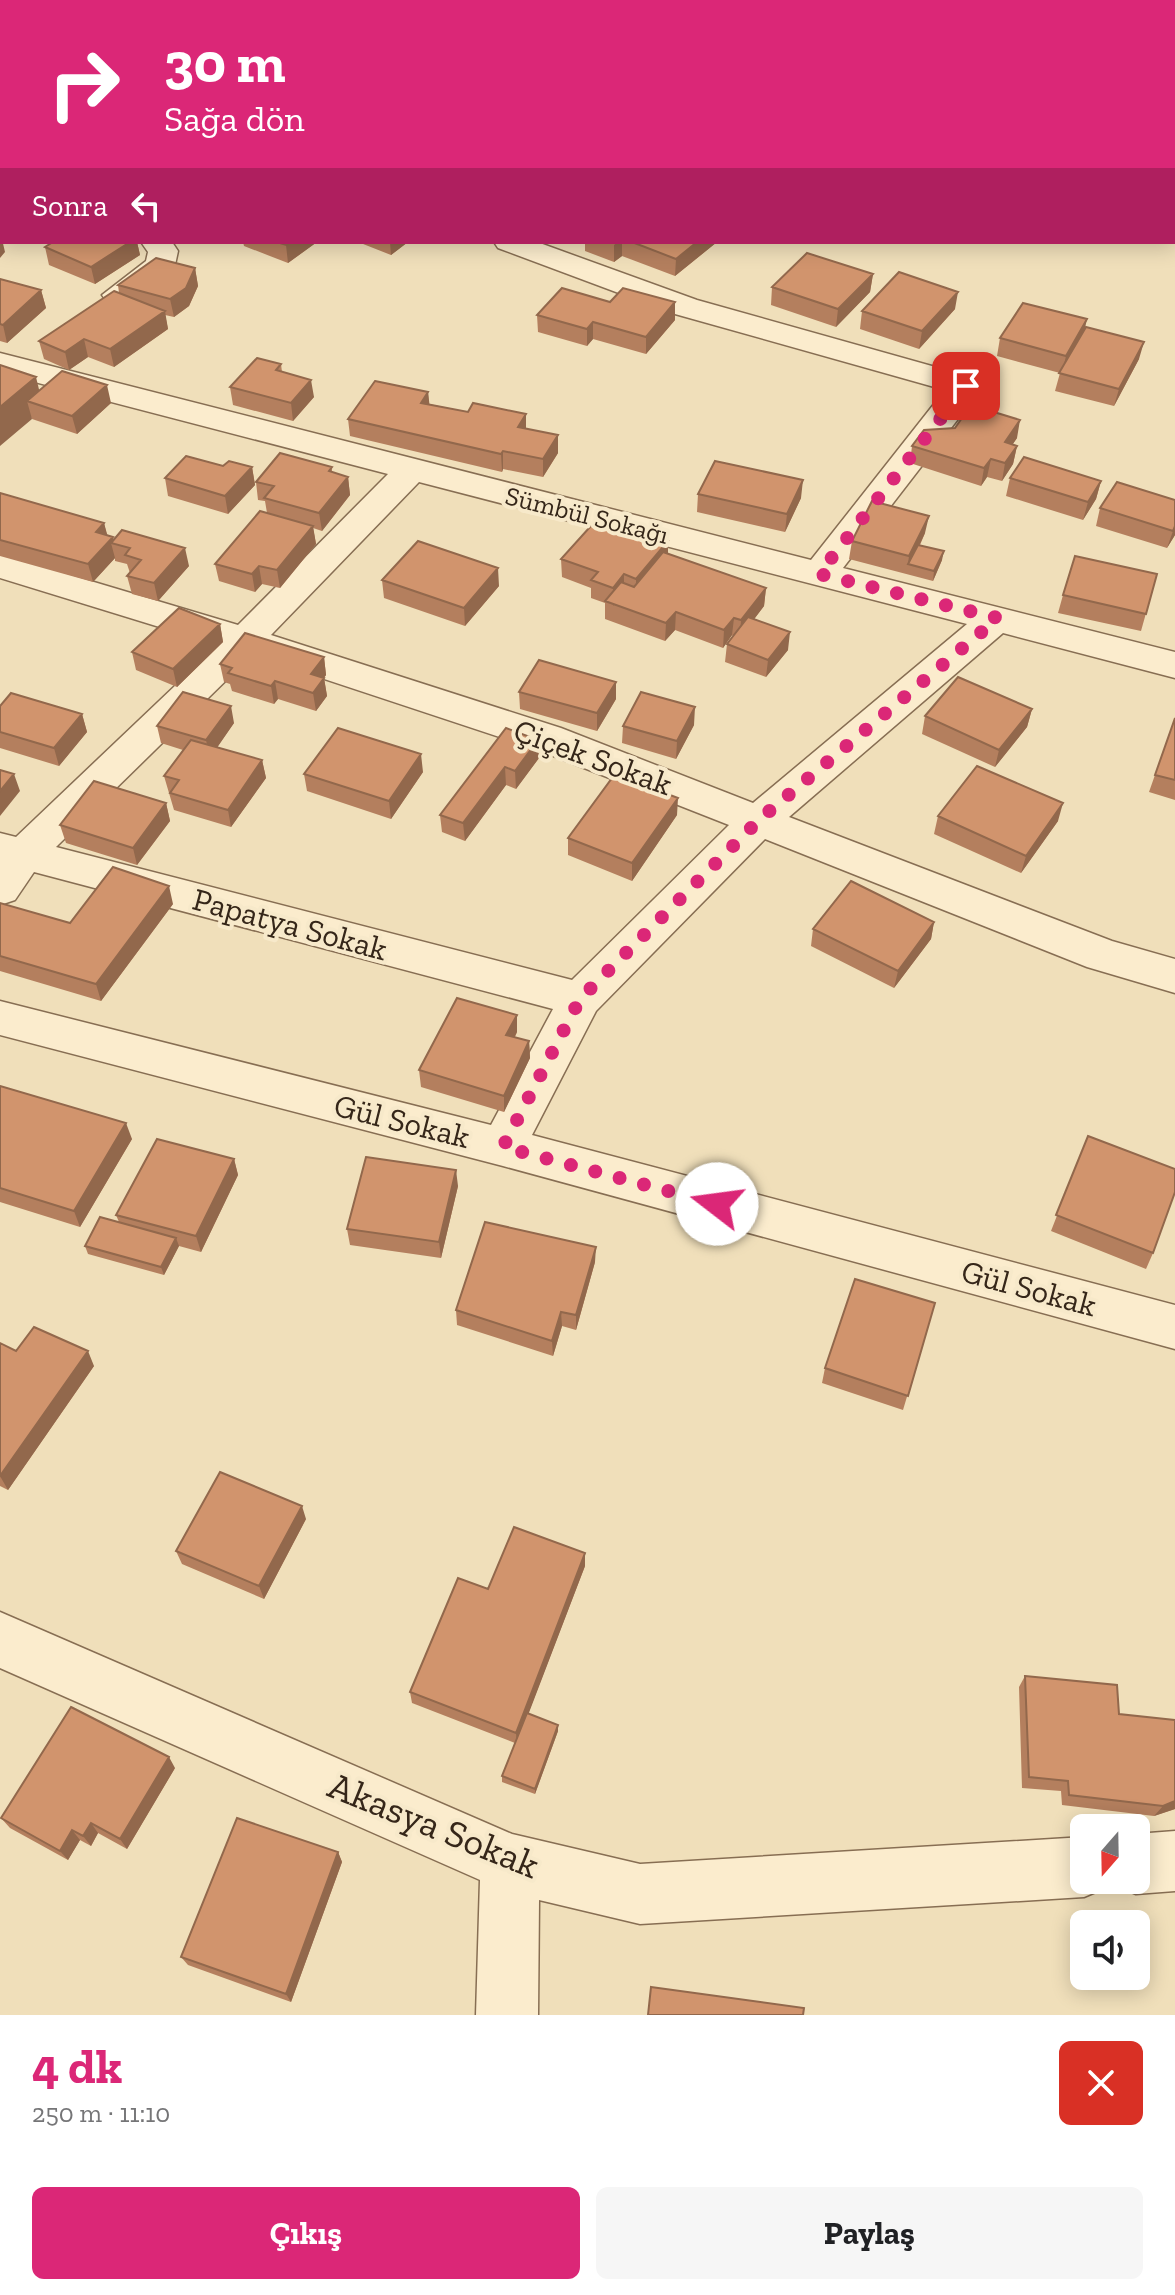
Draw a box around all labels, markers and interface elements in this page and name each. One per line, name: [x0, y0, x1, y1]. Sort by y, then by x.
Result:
text: 30 m: [164, 29, 286, 96]
icon: right: [32, 32, 136, 136]
text: Sağa dön: [164, 97, 305, 140]
icon: left: [124, 184, 168, 228]
text: Sonra: [32, 188, 108, 224]
pin: [932, 352, 1000, 420]
icon: arrive: [944, 364, 988, 408]
street label: Sümbül Sokağı: [502, 479, 672, 551]
street label: Çiçek Sokak: [509, 711, 678, 803]
street label: Papatya Sokak: [189, 880, 392, 968]
street label: Gül Sokak: [330, 1086, 474, 1156]
position arrow: [675, 1162, 759, 1246]
street label: Gül Sokak: [957, 1252, 1101, 1324]
street label: Akasya Sokak: [322, 1762, 546, 1888]
north arrow: [1070, 1814, 1150, 1894]
map controls: [1070, 1814, 1150, 1990]
button: sound: [1070, 1910, 1150, 1990]
text: 4 dk: [32, 2038, 122, 2095]
button: close: [1059, 2041, 1143, 2125]
text: 250 m · 11:10: [32, 2097, 170, 2129]
button: Çıkış: [32, 2187, 580, 2279]
button: Paylaş: [596, 2187, 1143, 2279]

